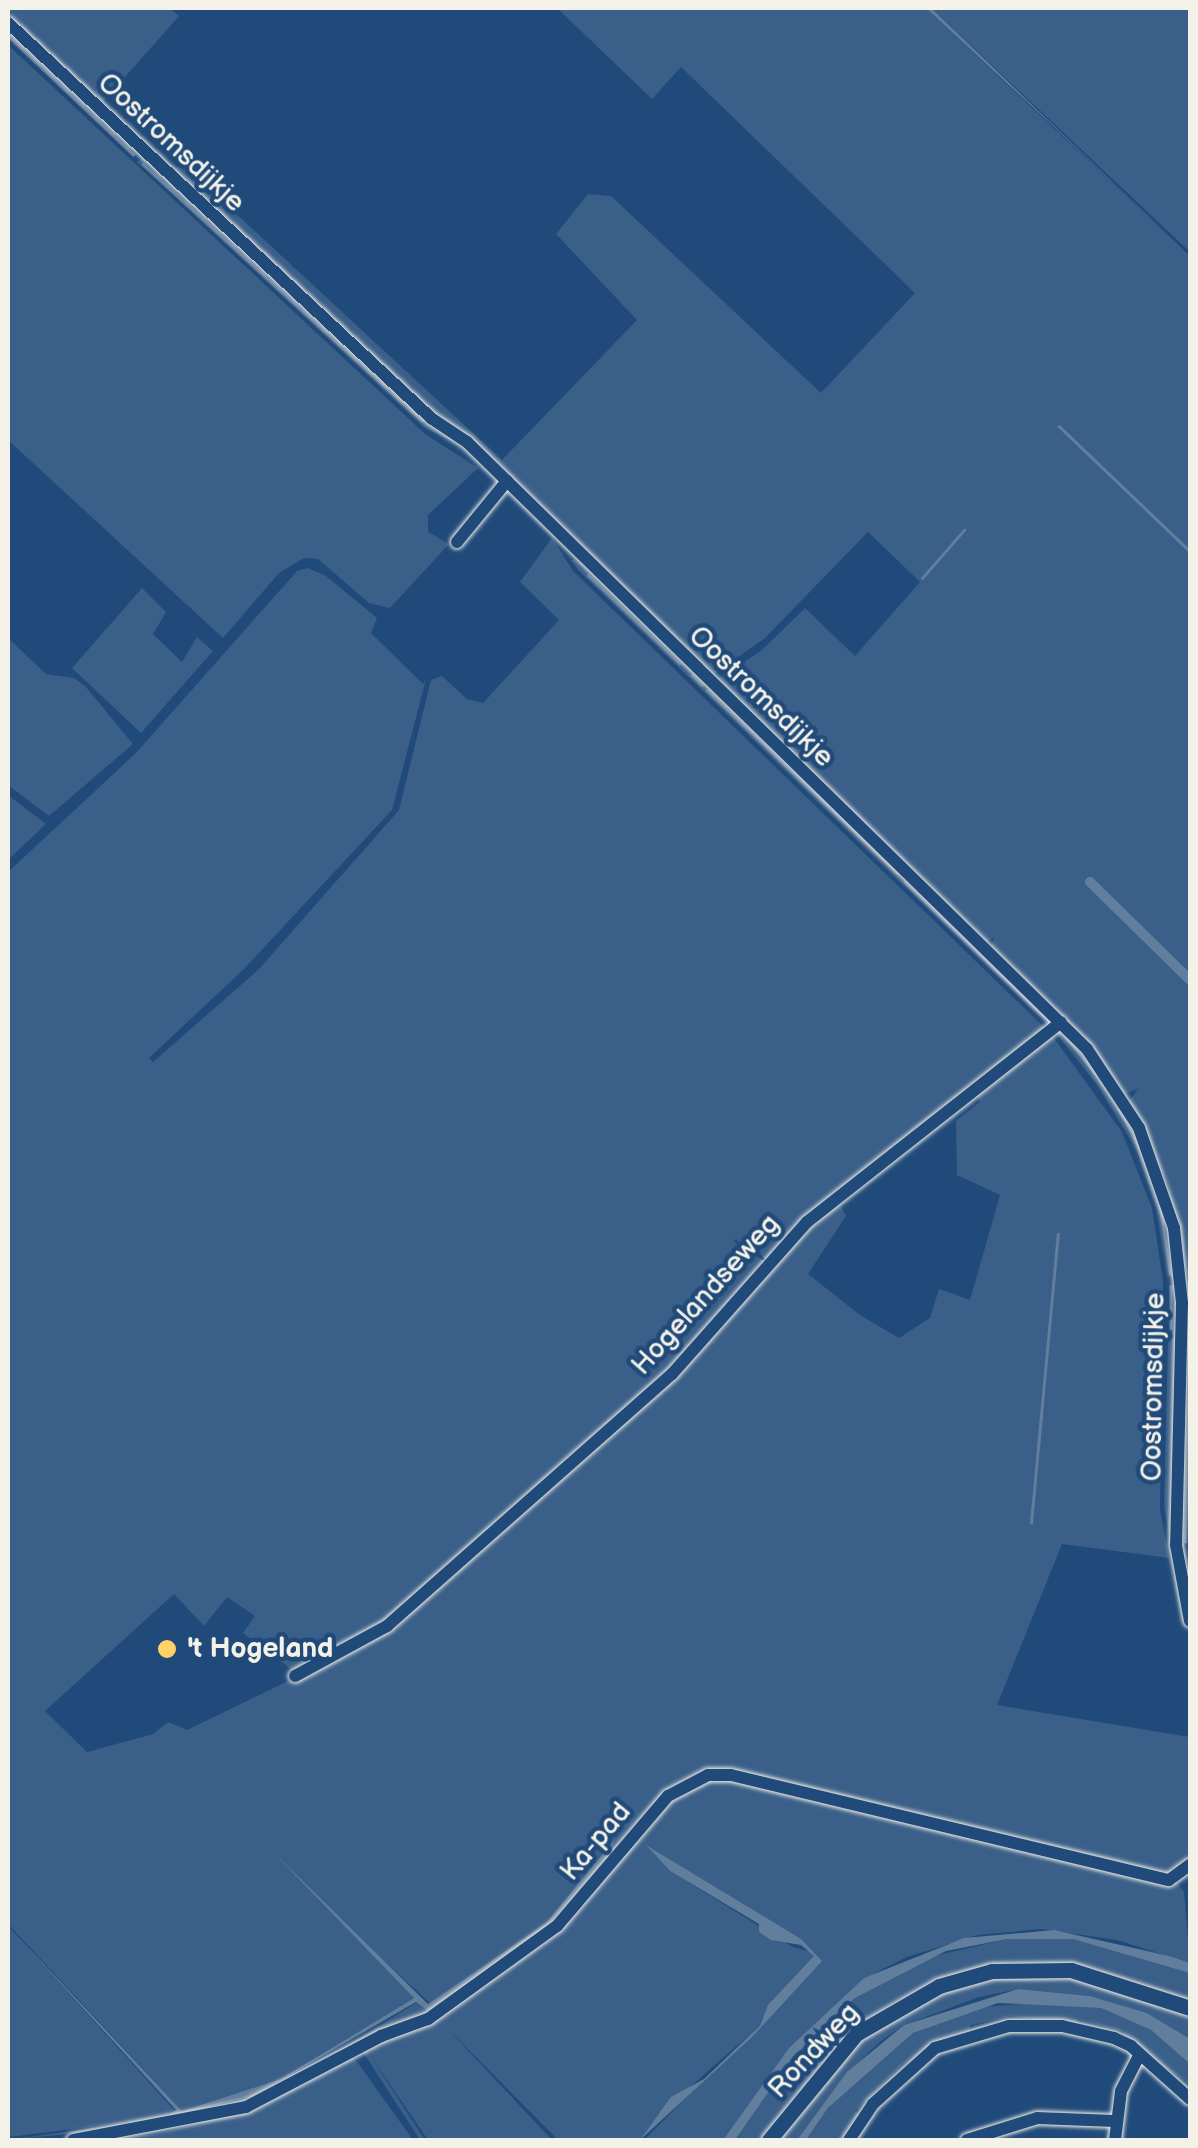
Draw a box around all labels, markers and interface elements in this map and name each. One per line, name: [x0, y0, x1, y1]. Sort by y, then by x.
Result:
street label: Oostromsdijkje: [91, 66, 251, 220]
street label: Oostromsdijkje: [682, 619, 840, 775]
street label: Hogelandseweg: [625, 1208, 787, 1382]
street label: Oostromsdijkje: [1136, 1292, 1172, 1482]
place label: 't Hogeland: [187, 1632, 333, 1666]
marker: 't Hogeland: [156, 1638, 178, 1660]
street label: Ka-pad: [554, 1796, 638, 1888]
street label: Rondweg: [762, 1996, 866, 2106]

